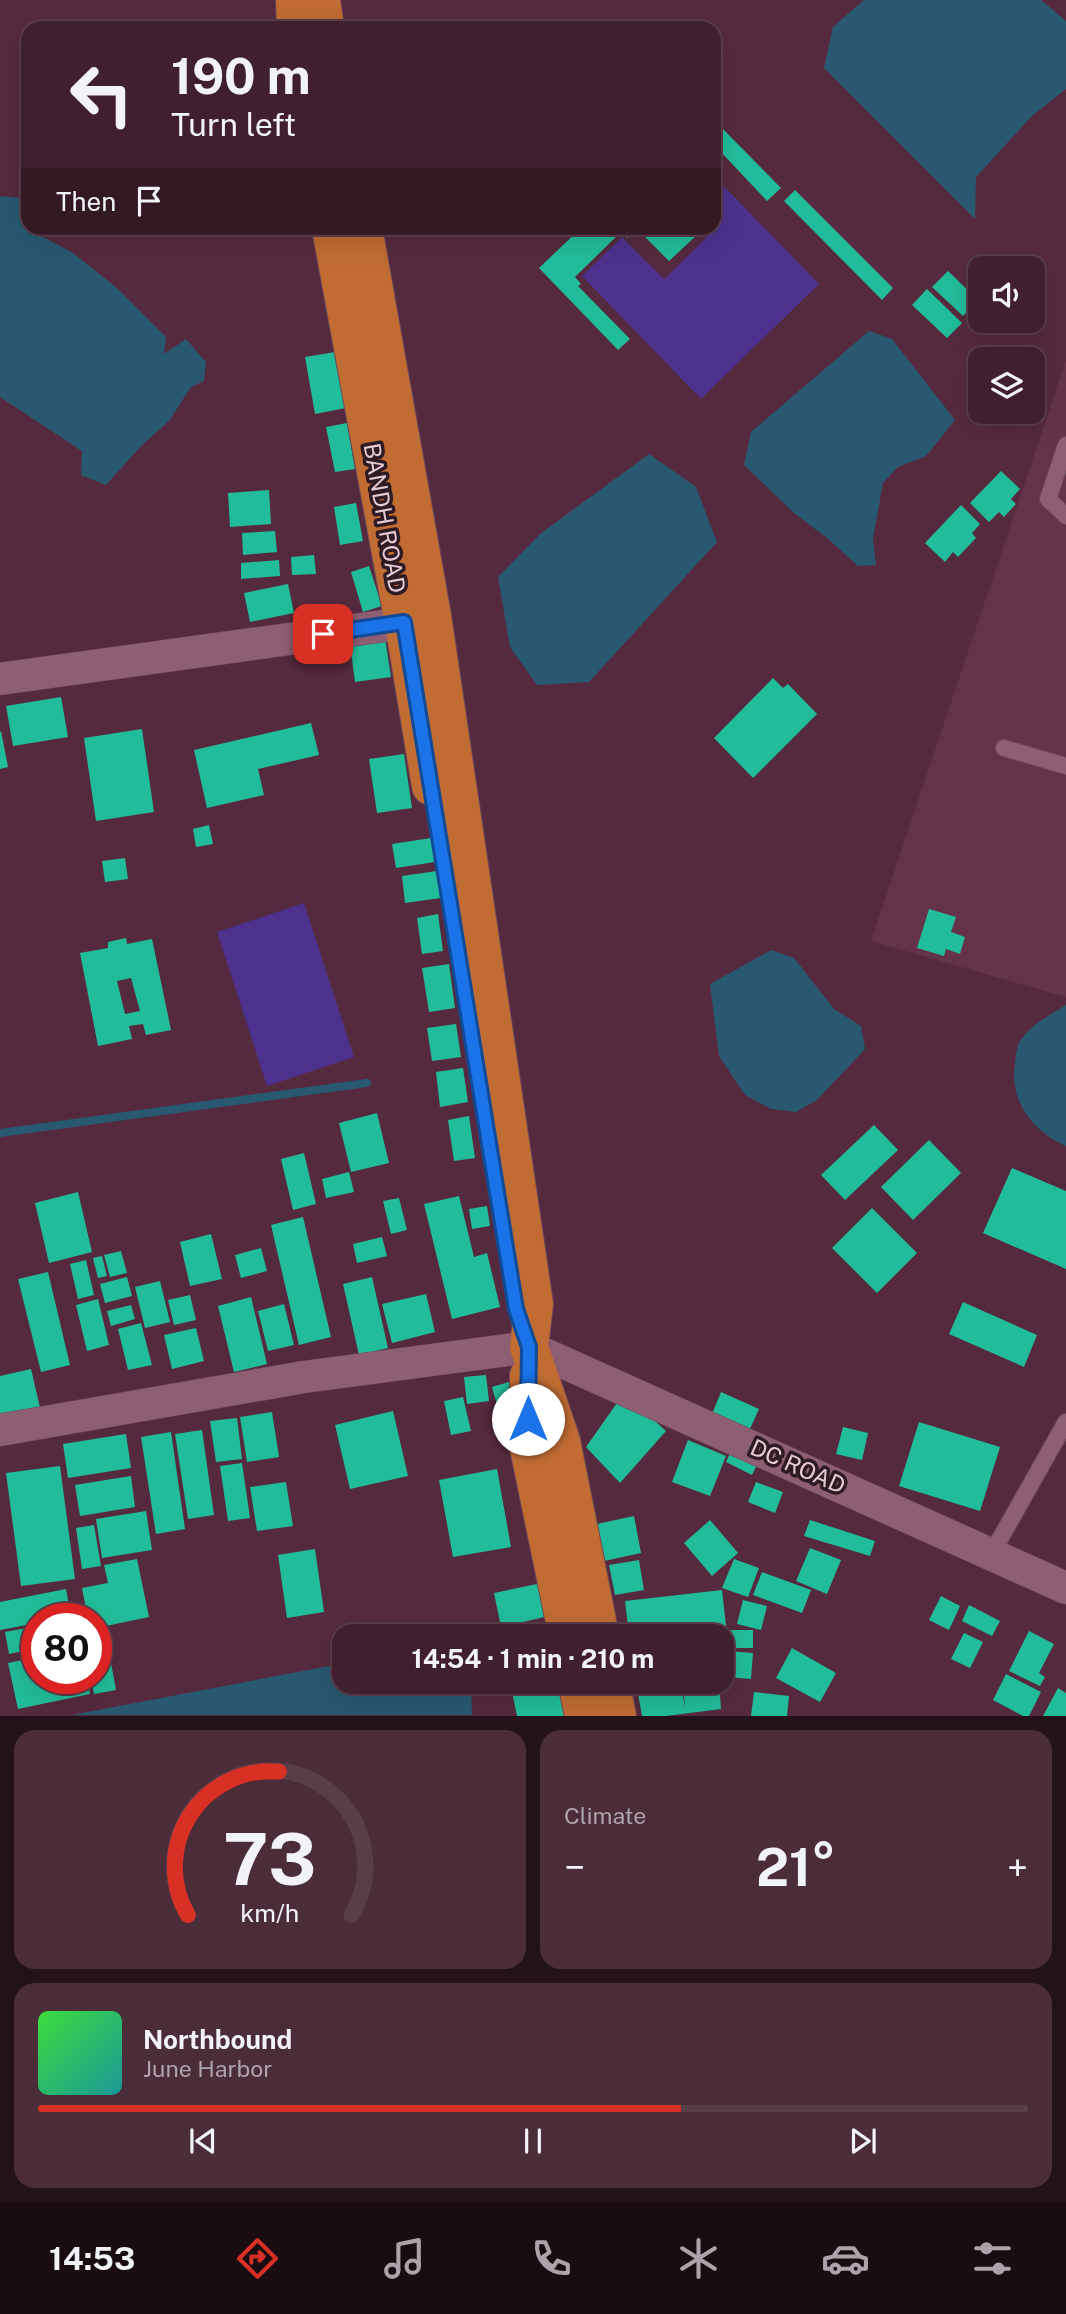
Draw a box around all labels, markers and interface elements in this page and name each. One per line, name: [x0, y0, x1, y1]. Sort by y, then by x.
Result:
text: 190 m: [171, 47, 311, 105]
icon: left: [56, 49, 147, 140]
text: Turn left: [171, 106, 296, 143]
icon: arrive: [130, 182, 168, 220]
text: Then: [56, 186, 116, 217]
map controls: [968, 256, 1045, 424]
button: sound: [968, 256, 1045, 333]
button: layers: [968, 347, 1045, 424]
street label: BANDH ROAD: [359, 441, 411, 595]
pin: [293, 604, 353, 664]
icon: arrive: [304, 615, 342, 653]
position arrow: [491, 1382, 565, 1456]
street label: DC ROAD: [746, 1433, 850, 1499]
speed limit sign: 80: [21, 1603, 112, 1694]
text: 14:54 · 1 min · 210 m: [412, 1643, 654, 1674]
text: Climate: [564, 1802, 646, 1829]
text: 73: [223, 1817, 317, 1902]
text: 21°: [756, 1837, 836, 1898]
text: −: [564, 1845, 585, 1890]
text: +: [1007, 1845, 1028, 1890]
text: km/h: [241, 1898, 299, 1928]
text: Northbound: [143, 2024, 292, 2055]
text: June Harbor: [143, 2055, 272, 2082]
icon: previous: [184, 2122, 222, 2160]
icon: pause: [514, 2122, 552, 2160]
icon: next: [844, 2122, 882, 2160]
icon: directions: [233, 2234, 282, 2283]
icon: music: [380, 2234, 429, 2283]
icon: phone: [527, 2234, 576, 2283]
icon: climate: [674, 2234, 723, 2283]
icon: car: [821, 2234, 870, 2283]
icon: filters: [968, 2234, 1017, 2283]
text: 14:53: [49, 2240, 135, 2277]

